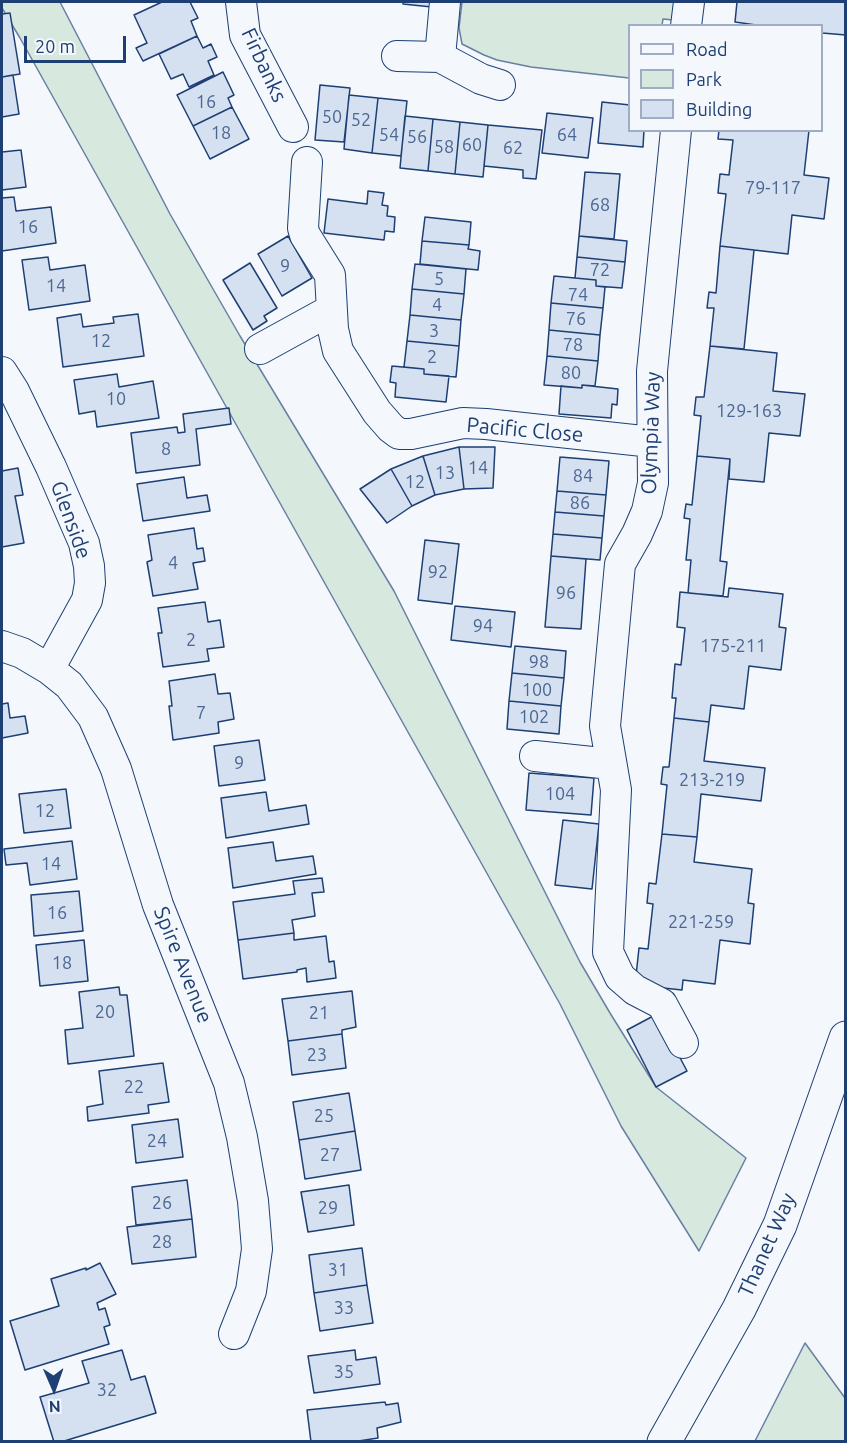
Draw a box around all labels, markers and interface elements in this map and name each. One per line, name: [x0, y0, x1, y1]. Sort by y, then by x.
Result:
scale bar: [27, 24, 129, 62]
street label: Firbanks: [236, 24, 292, 106]
legend: [628, 24, 823, 132]
text: 20 m: [35, 36, 75, 56]
text: Road: [686, 39, 728, 59]
text: Park: [686, 69, 722, 89]
house number: 16: [196, 91, 216, 113]
text: Building: [686, 99, 752, 119]
house number: 50: [322, 106, 342, 128]
house number: 52: [351, 109, 371, 131]
house number: 18: [211, 122, 231, 144]
house number: 54: [379, 124, 399, 146]
house number: 64: [557, 124, 577, 146]
house number: 56: [407, 126, 427, 148]
house number: 60: [462, 134, 482, 156]
house number: 58: [434, 136, 454, 158]
house number: 62: [503, 137, 523, 159]
house number: 79-117: [745, 177, 801, 199]
house number: 68: [590, 194, 610, 216]
house number: 16: [18, 216, 38, 238]
house number: 9: [280, 255, 290, 277]
house number: 72: [590, 259, 610, 281]
house number: 5: [434, 268, 444, 290]
house number: 14: [46, 275, 66, 297]
house number: 74: [568, 284, 588, 306]
house number: 4: [432, 294, 442, 316]
house number: 76: [566, 308, 586, 330]
house number: 3: [429, 320, 439, 342]
house number: 12: [91, 330, 111, 352]
house number: 78: [563, 334, 583, 356]
house number: 2: [427, 346, 437, 368]
house number: 80: [561, 362, 581, 384]
street label: Olympia Way: [636, 371, 666, 495]
house number: 10: [106, 388, 126, 410]
house number: 129-163: [716, 400, 782, 422]
street label: Pacific Close: [466, 412, 584, 448]
house number: 8: [161, 438, 171, 460]
house number: 14: [468, 457, 488, 479]
house number: 13: [435, 462, 455, 484]
house number: 84: [573, 465, 593, 487]
house number: 12: [405, 471, 425, 493]
street label: Glenside: [45, 478, 97, 562]
house number: 86: [570, 492, 590, 514]
house number: 4: [168, 552, 178, 574]
house number: 92: [428, 561, 448, 583]
house number: 96: [556, 582, 576, 604]
house number: 94: [473, 615, 493, 637]
house number: 2: [186, 629, 196, 651]
house number: 175-211: [700, 635, 766, 657]
house number: 98: [529, 651, 549, 673]
house number: 100: [522, 679, 552, 701]
house number: 7: [196, 702, 206, 724]
house number: 102: [519, 706, 549, 728]
house number: 9: [234, 752, 244, 774]
house number: 213-219: [679, 769, 745, 791]
house number: 104: [545, 783, 575, 805]
house number: 12: [35, 800, 55, 822]
house number: 14: [41, 853, 61, 875]
house number: 16: [47, 902, 67, 924]
street label: Spire Avenue: [148, 903, 218, 1027]
house number: 221-259: [668, 911, 734, 933]
house number: 18: [52, 952, 72, 974]
house number: 20: [95, 1001, 115, 1023]
house number: 21: [309, 1002, 329, 1024]
house number: 23: [307, 1044, 327, 1066]
house number: 22: [124, 1076, 144, 1098]
house number: 25: [314, 1105, 334, 1127]
house number: 24: [147, 1130, 167, 1152]
house number: 27: [320, 1144, 340, 1166]
street label: Thanet Way: [733, 1189, 801, 1301]
house number: 26: [152, 1192, 172, 1214]
house number: 29: [318, 1197, 338, 1219]
house number: 28: [152, 1231, 172, 1253]
house number: 31: [328, 1259, 348, 1281]
house number: 33: [334, 1297, 354, 1319]
north arrow: [24, 1359, 84, 1419]
house number: 35: [334, 1361, 354, 1383]
house number: 32: [97, 1379, 117, 1401]
text: N: [48, 1398, 61, 1416]

